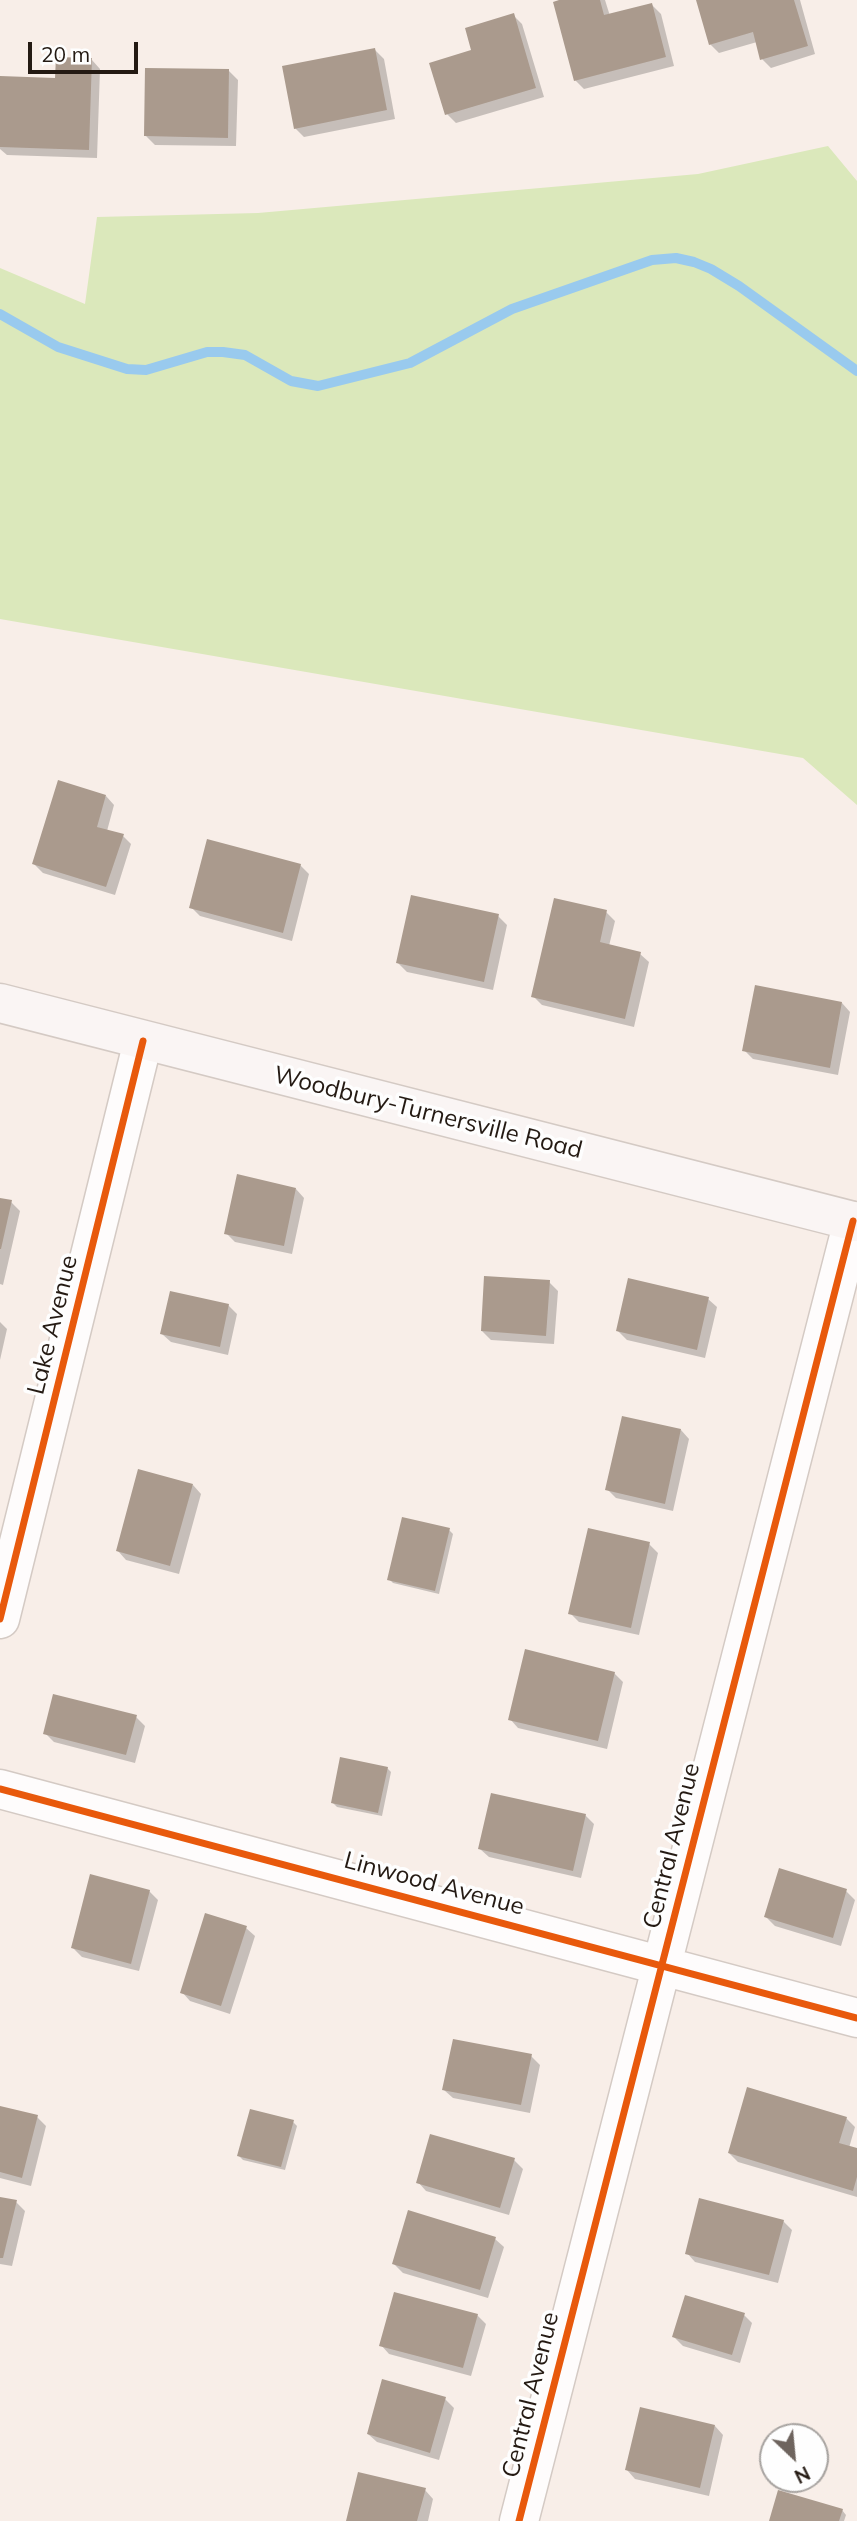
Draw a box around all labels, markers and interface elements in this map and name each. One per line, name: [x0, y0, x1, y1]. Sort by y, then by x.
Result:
scale bar: [32, 28, 142, 72]
text: 20 m: [41, 41, 90, 67]
street label: Woodbury-Turnersville Road: [271, 1061, 585, 1165]
street label: Lake Avenue: [22, 1252, 84, 1398]
street label: Central Avenue: [638, 1760, 706, 1932]
street label: Linwood Avenue: [341, 1846, 527, 1922]
street label: Central Avenue: [497, 2309, 565, 2481]
north arrow: [759, 2423, 829, 2493]
text: N: [791, 2461, 814, 2489]

